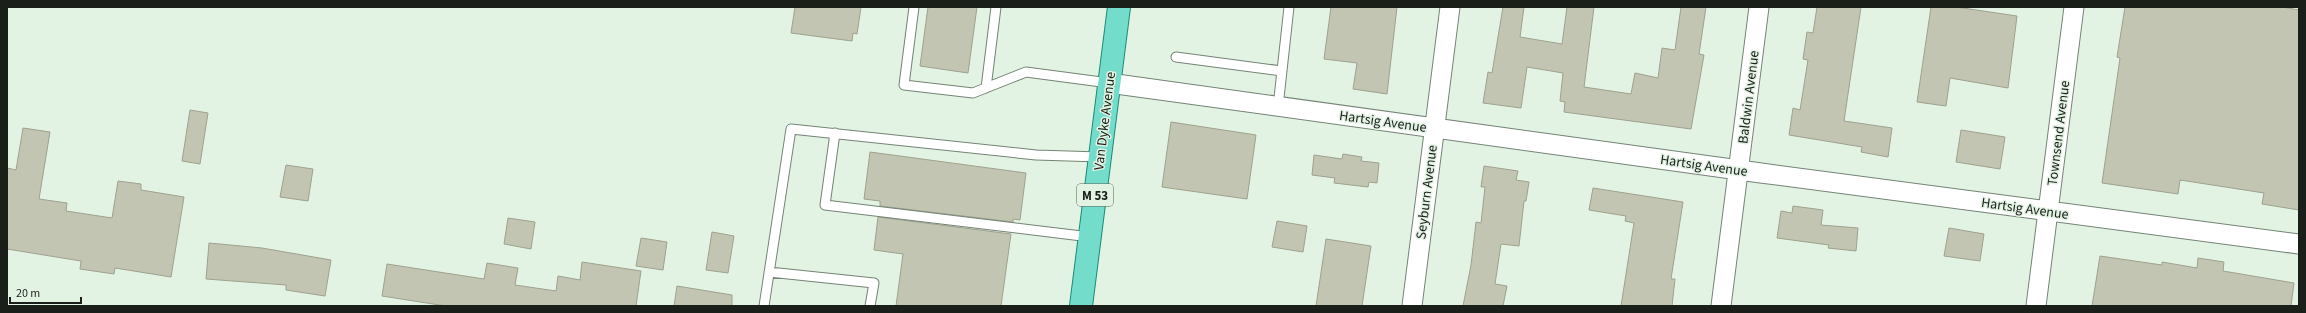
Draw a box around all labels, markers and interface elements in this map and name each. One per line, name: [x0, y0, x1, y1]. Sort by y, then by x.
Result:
street label: Baldwin Avenue: [1733, 49, 1765, 145]
street label: Van Dyke Avenue: [1089, 71, 1121, 172]
street label: Townsend Avenue: [2043, 79, 2075, 187]
street label: Hartsig Avenue: [1338, 106, 1428, 138]
street label: Seyburn Avenue: [1411, 144, 1443, 240]
street label: Hartsig Avenue: [1659, 150, 1749, 182]
road number: M 53: [1077, 184, 1113, 206]
street label: Hartsig Avenue: [1980, 193, 2070, 225]
scale bar: [10, 279, 81, 305]
text: 20 m: [16, 285, 40, 302]

